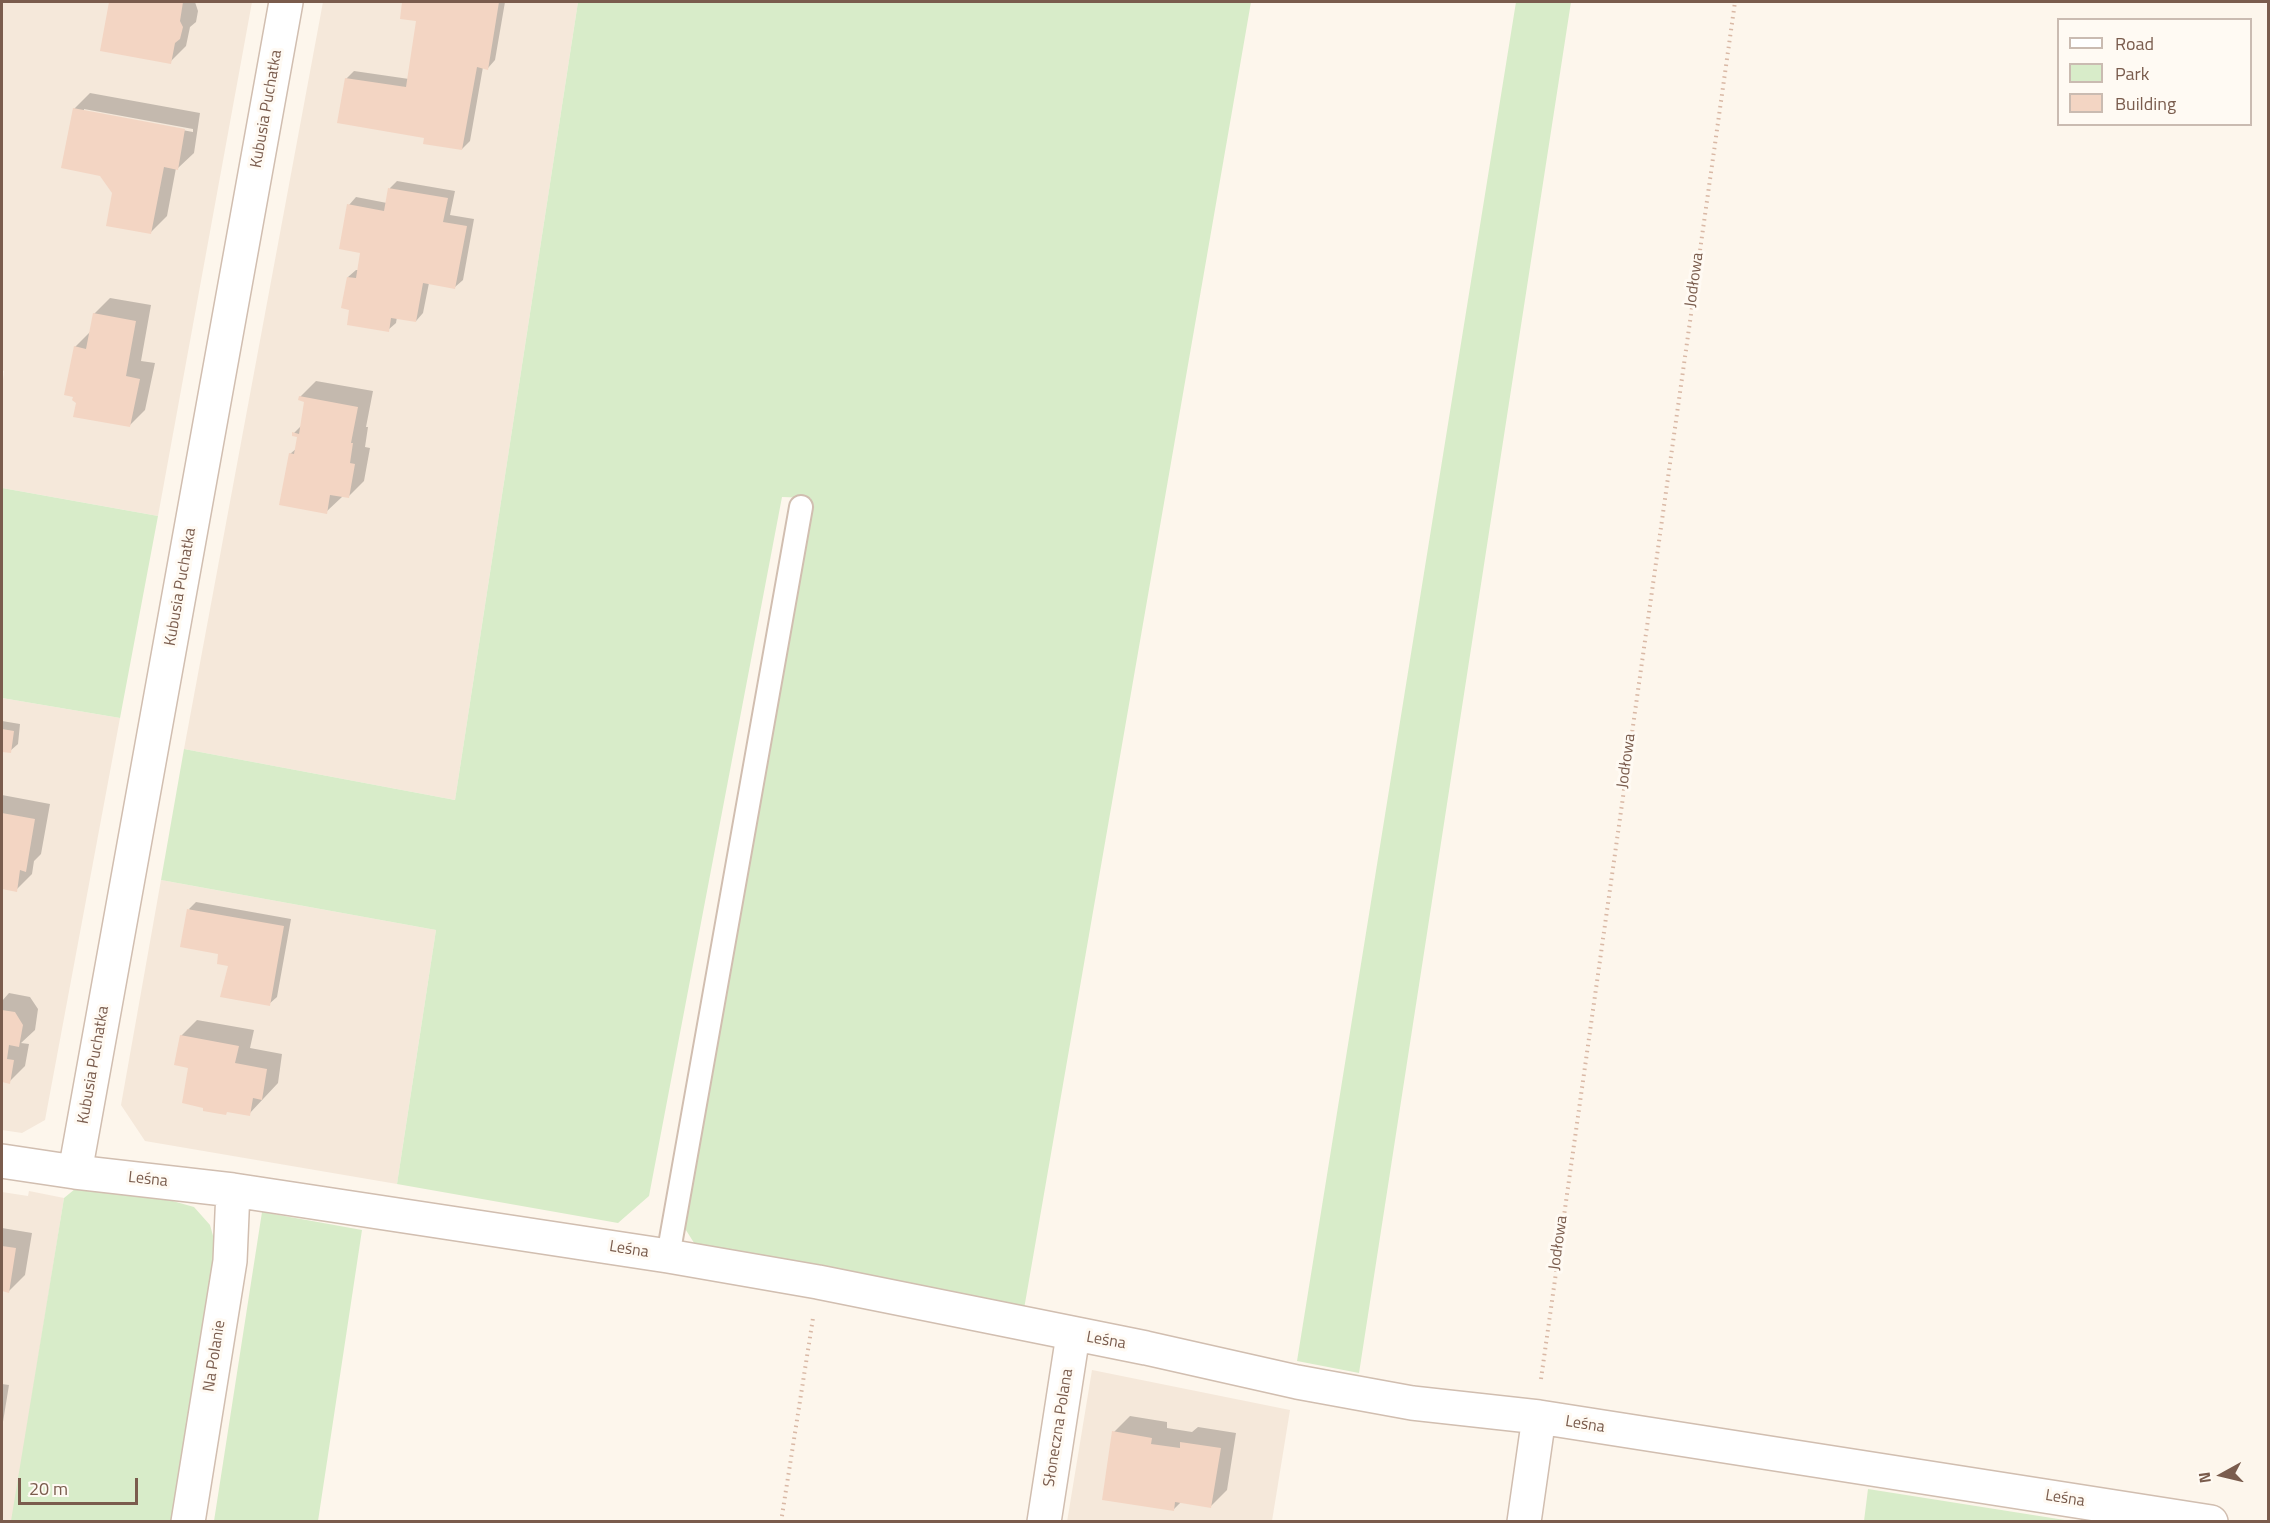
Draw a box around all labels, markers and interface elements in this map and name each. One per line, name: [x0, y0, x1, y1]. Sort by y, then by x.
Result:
legend: [2057, 18, 2252, 126]
text: Road: [2115, 30, 2154, 57]
street label: Kubusia Puchatka: [247, 48, 287, 170]
text: Park: [2115, 60, 2149, 87]
text: Building: [2115, 90, 2176, 117]
street label: Jodłowa: [1682, 251, 1708, 309]
street label: Kubusia Puchatka: [161, 526, 201, 648]
street label: Jodłowa: [1614, 732, 1640, 790]
street label: Kubusia Puchatka: [74, 1004, 114, 1126]
street label: Leśna: [127, 1168, 169, 1192]
street label: Jodłowa: [1546, 1214, 1572, 1272]
street label: Leśna: [608, 1237, 650, 1263]
street label: Na Polanie: [200, 1319, 230, 1393]
street label: Leśna: [1085, 1328, 1127, 1354]
street label: Słoneczna Polana: [1040, 1368, 1078, 1488]
street label: Leśna: [1564, 1412, 1606, 1438]
north arrow: [2192, 1445, 2252, 1505]
scale bar: [21, 1466, 141, 1504]
text: N: [2192, 1470, 2217, 1485]
text: 20 m: [29, 1475, 68, 1502]
street label: Leśna: [2044, 1486, 2086, 1512]

